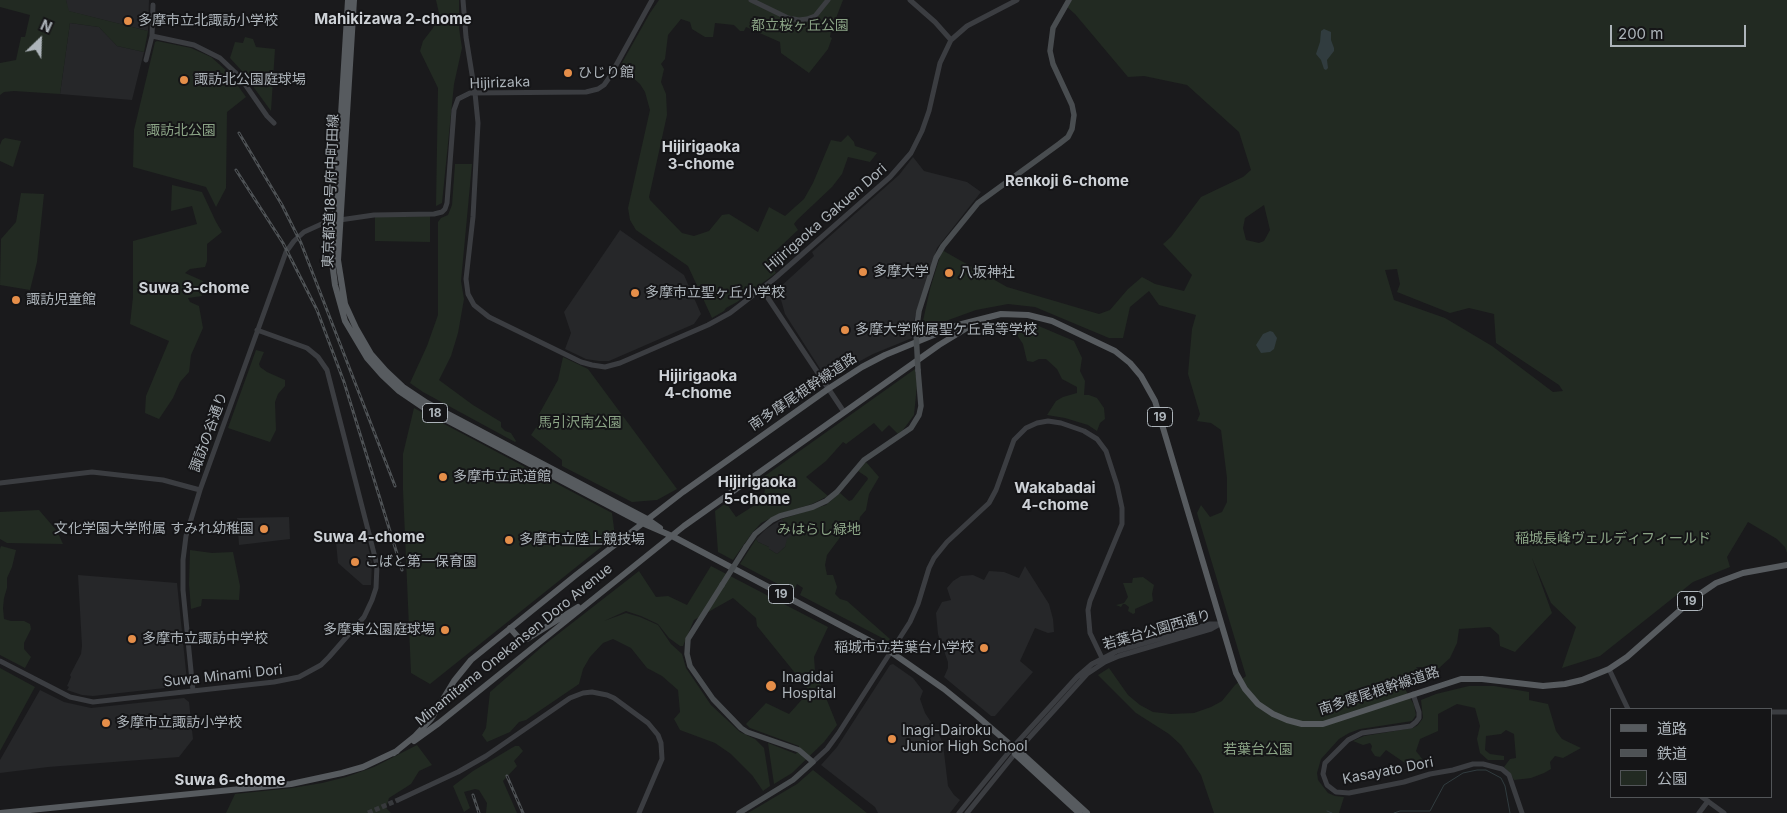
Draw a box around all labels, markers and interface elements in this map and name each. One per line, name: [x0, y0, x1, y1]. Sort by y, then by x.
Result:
district label: Mahikizawa 2-chome: [314, 10, 472, 28]
place label: 多摩市立北諏訪小学校: [138, 13, 278, 29]
north arrow: [15, 15, 65, 65]
marker: 多摩市立北諏訪小学校: [122, 15, 134, 27]
scale bar: [1612, 15, 1748, 47]
text: N: [38, 16, 55, 36]
park label: 都立桜ヶ丘公園: [751, 18, 849, 34]
text: 200 m: [1618, 24, 1663, 43]
place label: ひじり館: [578, 65, 634, 81]
marker: ひじり館: [562, 67, 574, 79]
place label: 諏訪北公園庭球場: [194, 72, 306, 88]
marker: 諏訪北公園庭球場: [178, 74, 190, 86]
street label: Hijirizaka: [469, 74, 531, 92]
street label: 東京都道18号府中町田線: [320, 114, 342, 268]
park label: 諏訪北公園: [146, 123, 216, 139]
district label: Hijirigaoka 3-chome: [662, 138, 740, 173]
street label: Hijirigaoka Gakuen Dori: [762, 161, 890, 275]
district label: Renkoji 6-chome: [1005, 172, 1129, 190]
place label: 多摩大学: [873, 264, 929, 280]
place label: 八坂神社: [959, 265, 1015, 281]
marker: 多摩大学: [857, 266, 869, 278]
marker: 八坂神社: [943, 267, 955, 279]
district label: Suwa 3-chome: [139, 279, 249, 297]
place label: 多摩市立聖ヶ丘小学校: [645, 285, 785, 301]
marker: 多摩市立聖ヶ丘小学校: [629, 287, 641, 299]
place label: 諏訪児童館: [26, 292, 96, 308]
marker: 諏訪児童館: [10, 294, 22, 306]
place label: 多摩大学附属聖ケ丘高等学校: [855, 322, 1037, 338]
marker: 多摩大学附属聖ケ丘高等学校: [839, 324, 851, 336]
street label: 南多摩尾根幹線道路: [746, 350, 860, 434]
district label: Hijirigaoka 4-chome: [659, 367, 737, 402]
street label: 諏訪の谷通り: [187, 390, 231, 474]
road number: 18: [422, 403, 448, 422]
road number: 19: [1148, 408, 1172, 427]
park label: 馬引沢南公園: [538, 415, 622, 431]
place label: 多摩市立武道館: [453, 469, 551, 485]
marker: 多摩市立武道館: [437, 471, 449, 483]
district label: Hijirigaoka 5-chome: [718, 473, 796, 508]
district label: Wakabadai 4-chome: [1014, 479, 1096, 514]
place label: 文化学園大学附属 すみれ幼稚園: [54, 521, 254, 537]
park label: みはらし緑地: [777, 522, 861, 538]
marker: 文化学園大学附属 すみれ幼稚園: [258, 523, 270, 535]
district label: Suwa 4-chome: [313, 528, 425, 546]
park label: 稲城長峰ヴェルディフィールド: [1515, 531, 1711, 547]
place label: 多摩市立陸上競技場: [519, 532, 645, 548]
marker: 多摩市立陸上競技場: [503, 534, 515, 546]
place label: こばと第一保育園: [365, 554, 477, 570]
marker: こばと第一保育園: [349, 556, 361, 568]
street label: Minamitama Onekansen Doro Avenue: [412, 560, 616, 730]
road number: 19: [768, 584, 794, 604]
road number: 19: [1678, 592, 1702, 610]
street label: 若葉台公園西通り: [1101, 606, 1213, 654]
place label: 多摩東公園庭球場: [323, 622, 435, 638]
marker: 多摩東公園庭球場: [439, 624, 451, 636]
place label: 多摩市立諏訪中学校: [142, 631, 268, 647]
marker: 多摩市立諏訪中学校: [126, 633, 138, 645]
place label: 稲城市立若葉台小学校: [834, 640, 974, 656]
marker: 稲城市立若葉台小学校: [978, 642, 990, 654]
street label: Suwa Minami Dori: [163, 661, 283, 691]
street label: 南多摩尾根幹線道路: [1316, 664, 1442, 718]
place label: Inagidai Hospital: [782, 670, 836, 702]
marker: Inagidai Hospital: [764, 679, 778, 693]
legend: [1610, 708, 1772, 798]
place label: 多摩市立諏訪小学校: [116, 715, 242, 731]
marker: 多摩市立諏訪小学校: [100, 717, 112, 729]
text: 道路: [1657, 719, 1687, 738]
place label: Inagi-Dairoku Junior High School: [902, 723, 1028, 756]
marker: Inagi-Dairoku Junior High School: [886, 733, 898, 745]
park label: 若葉台公園: [1223, 742, 1293, 758]
text: 鉄道: [1657, 744, 1687, 763]
street label: Kasayato Dori: [1341, 754, 1435, 788]
text: 公園: [1657, 769, 1687, 788]
district label: Suwa 6-chome: [175, 771, 285, 789]

